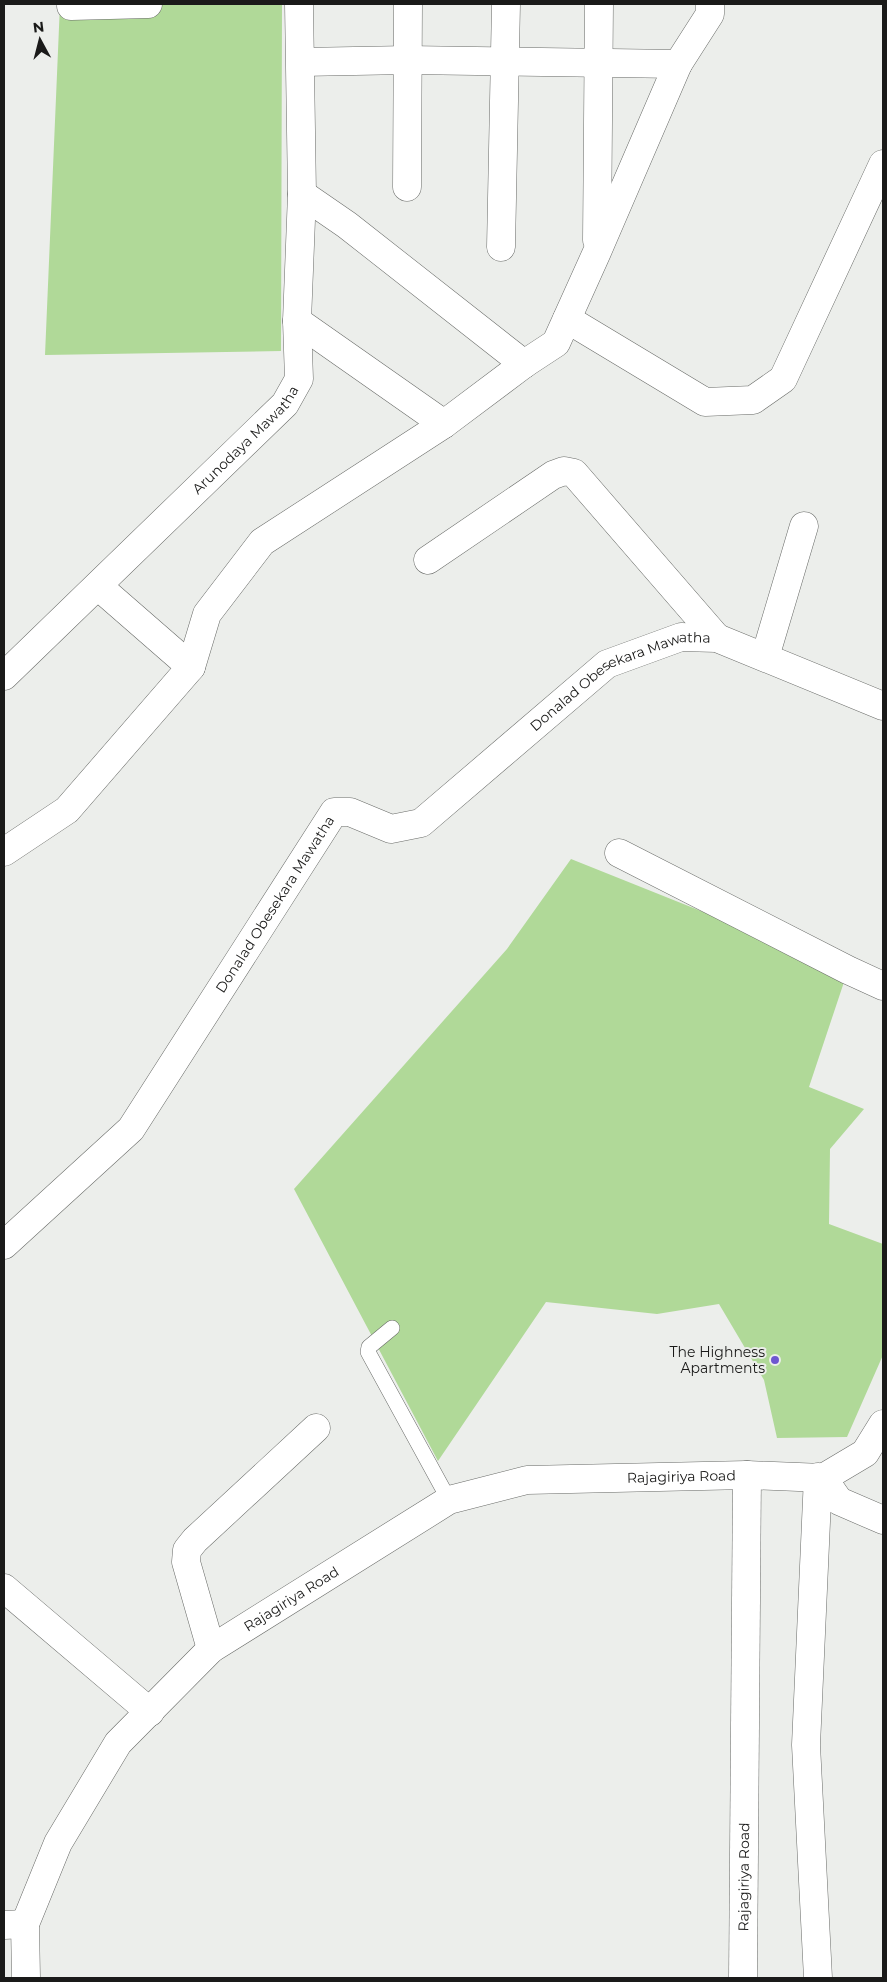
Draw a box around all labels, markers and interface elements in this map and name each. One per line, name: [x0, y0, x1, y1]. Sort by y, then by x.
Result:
north arrow: [15, 15, 65, 65]
text: N: [32, 17, 45, 37]
street label: Arunodaya Mawatha: [188, 383, 302, 498]
street label: Donalad Obesekara Mawatha: [526, 628, 711, 735]
street label: Donalad Obesekara Mawatha: [212, 812, 338, 996]
place label: The Highness Apartments: [670, 1343, 765, 1377]
marker: The Highness Apartments: [769, 1354, 781, 1366]
street label: Rajagiriya Road: [627, 1466, 736, 1487]
street label: Rajagiriya Road: [240, 1562, 342, 1635]
street label: Rajagiriya Road: [734, 1822, 753, 1932]

